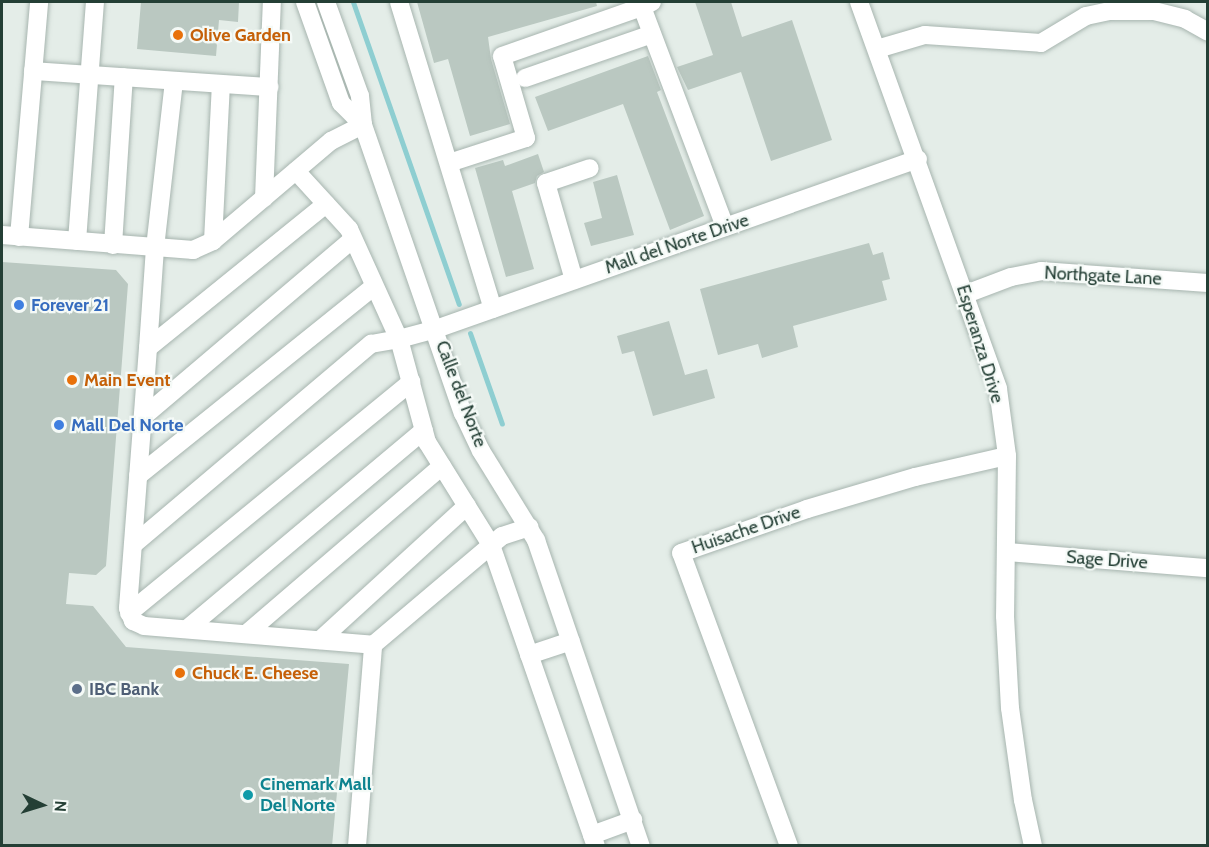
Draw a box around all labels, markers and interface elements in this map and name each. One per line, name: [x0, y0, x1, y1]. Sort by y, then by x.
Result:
place label: Olive Garden: [190, 24, 291, 46]
marker: Olive Garden: [171, 28, 185, 42]
street label: Mall del Norte Drive: [602, 209, 752, 279]
street label: Northgate Lane: [1044, 262, 1162, 290]
street label: Esperanza Drive: [952, 282, 1008, 406]
place label: Forever 21: [31, 294, 109, 316]
marker: Forever 21: [12, 298, 26, 312]
street label: Calle del Norte: [431, 338, 491, 450]
place label: Main Event: [84, 369, 170, 391]
marker: Main Event: [65, 373, 79, 387]
place label: Mall Del Norte: [71, 414, 183, 436]
marker: Mall Del Norte: [52, 418, 66, 432]
street label: Huisache Drive: [689, 501, 803, 559]
street label: Sage Drive: [1065, 546, 1149, 574]
place label: Chuck E. Cheese: [192, 662, 318, 684]
marker: Chuck E. Cheese: [173, 666, 187, 680]
place label: IBC Bank: [89, 678, 159, 700]
marker: IBC Bank: [70, 682, 84, 696]
place label: Cinemark Mall Del Norte: [260, 774, 372, 816]
north arrow: [12, 775, 72, 835]
marker: Cinemark Mall Del Norte: [241, 788, 255, 802]
text: N: [51, 800, 70, 813]

